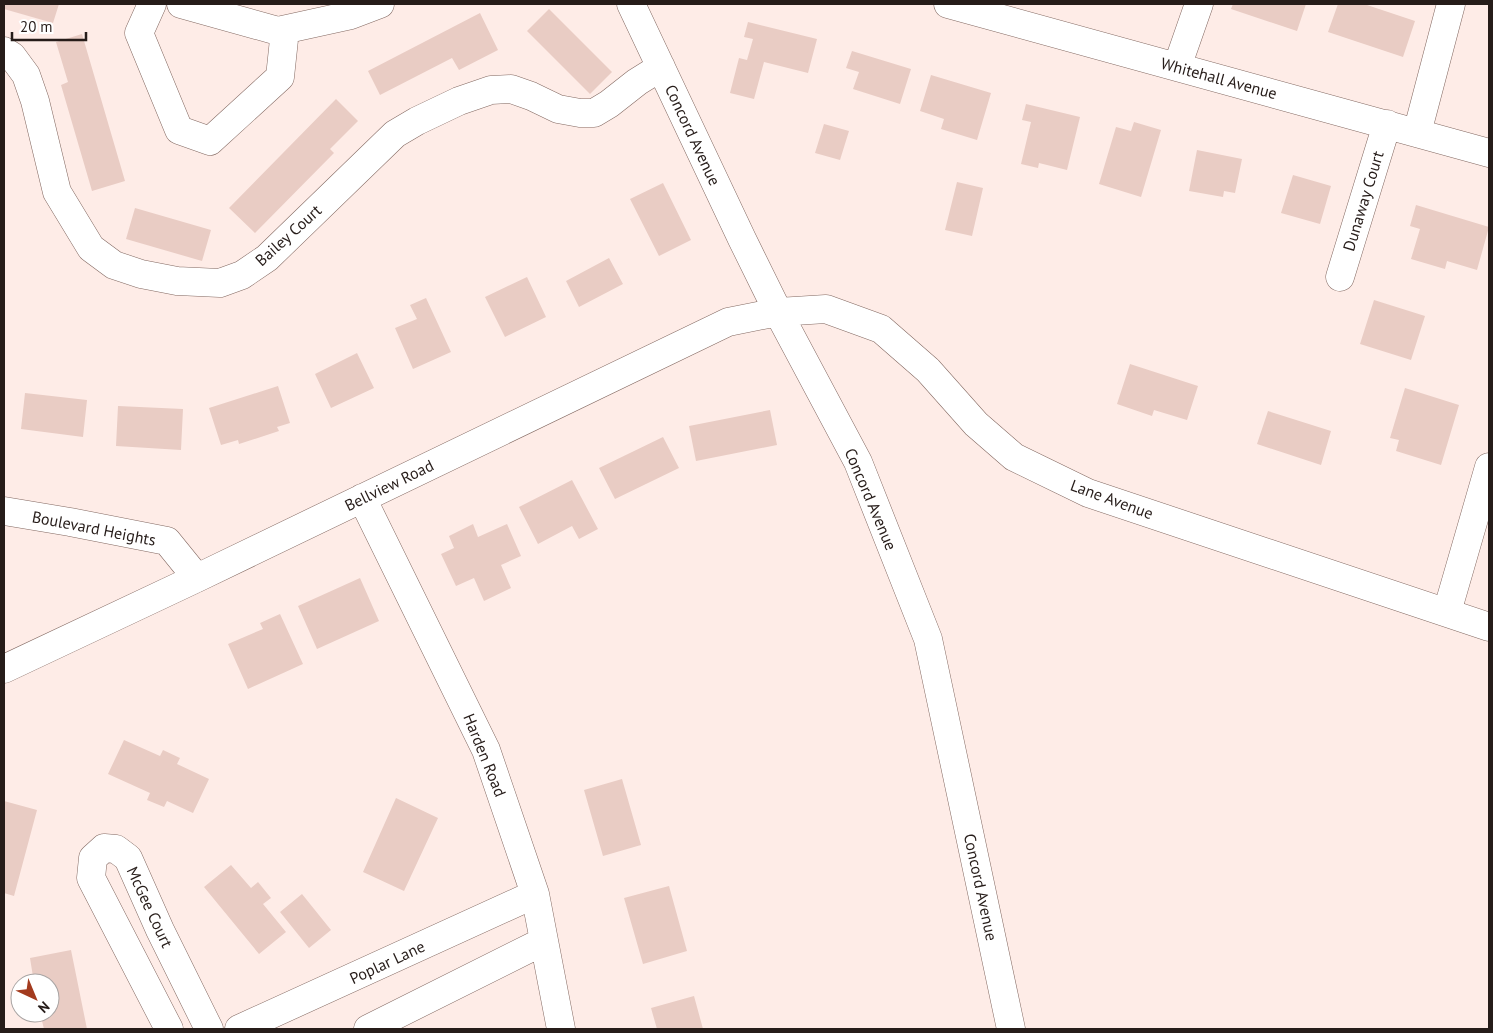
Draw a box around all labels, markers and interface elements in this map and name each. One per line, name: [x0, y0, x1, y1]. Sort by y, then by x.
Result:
scale bar: [12, 10, 86, 42]
text: 20 m: [20, 17, 53, 36]
street label: Whitehall Avenue: [1159, 53, 1279, 103]
street label: Concord Avenue: [661, 81, 725, 189]
street label: Dunaway Court: [1338, 148, 1388, 254]
street label: Bailey Court: [251, 200, 326, 270]
street label: Concord Avenue: [840, 445, 902, 553]
street label: Bellview Road: [341, 455, 437, 515]
street label: Lane Avenue: [1068, 475, 1156, 523]
street label: Boulevard Heights: [30, 506, 158, 550]
street label: Harden Road: [459, 711, 511, 799]
street label: Concord Avenue: [960, 832, 1002, 942]
street label: McGee Court: [123, 863, 178, 951]
street label: Poplar Lane: [346, 936, 428, 988]
north arrow: [10, 973, 60, 1023]
text: N: [34, 998, 54, 1017]

